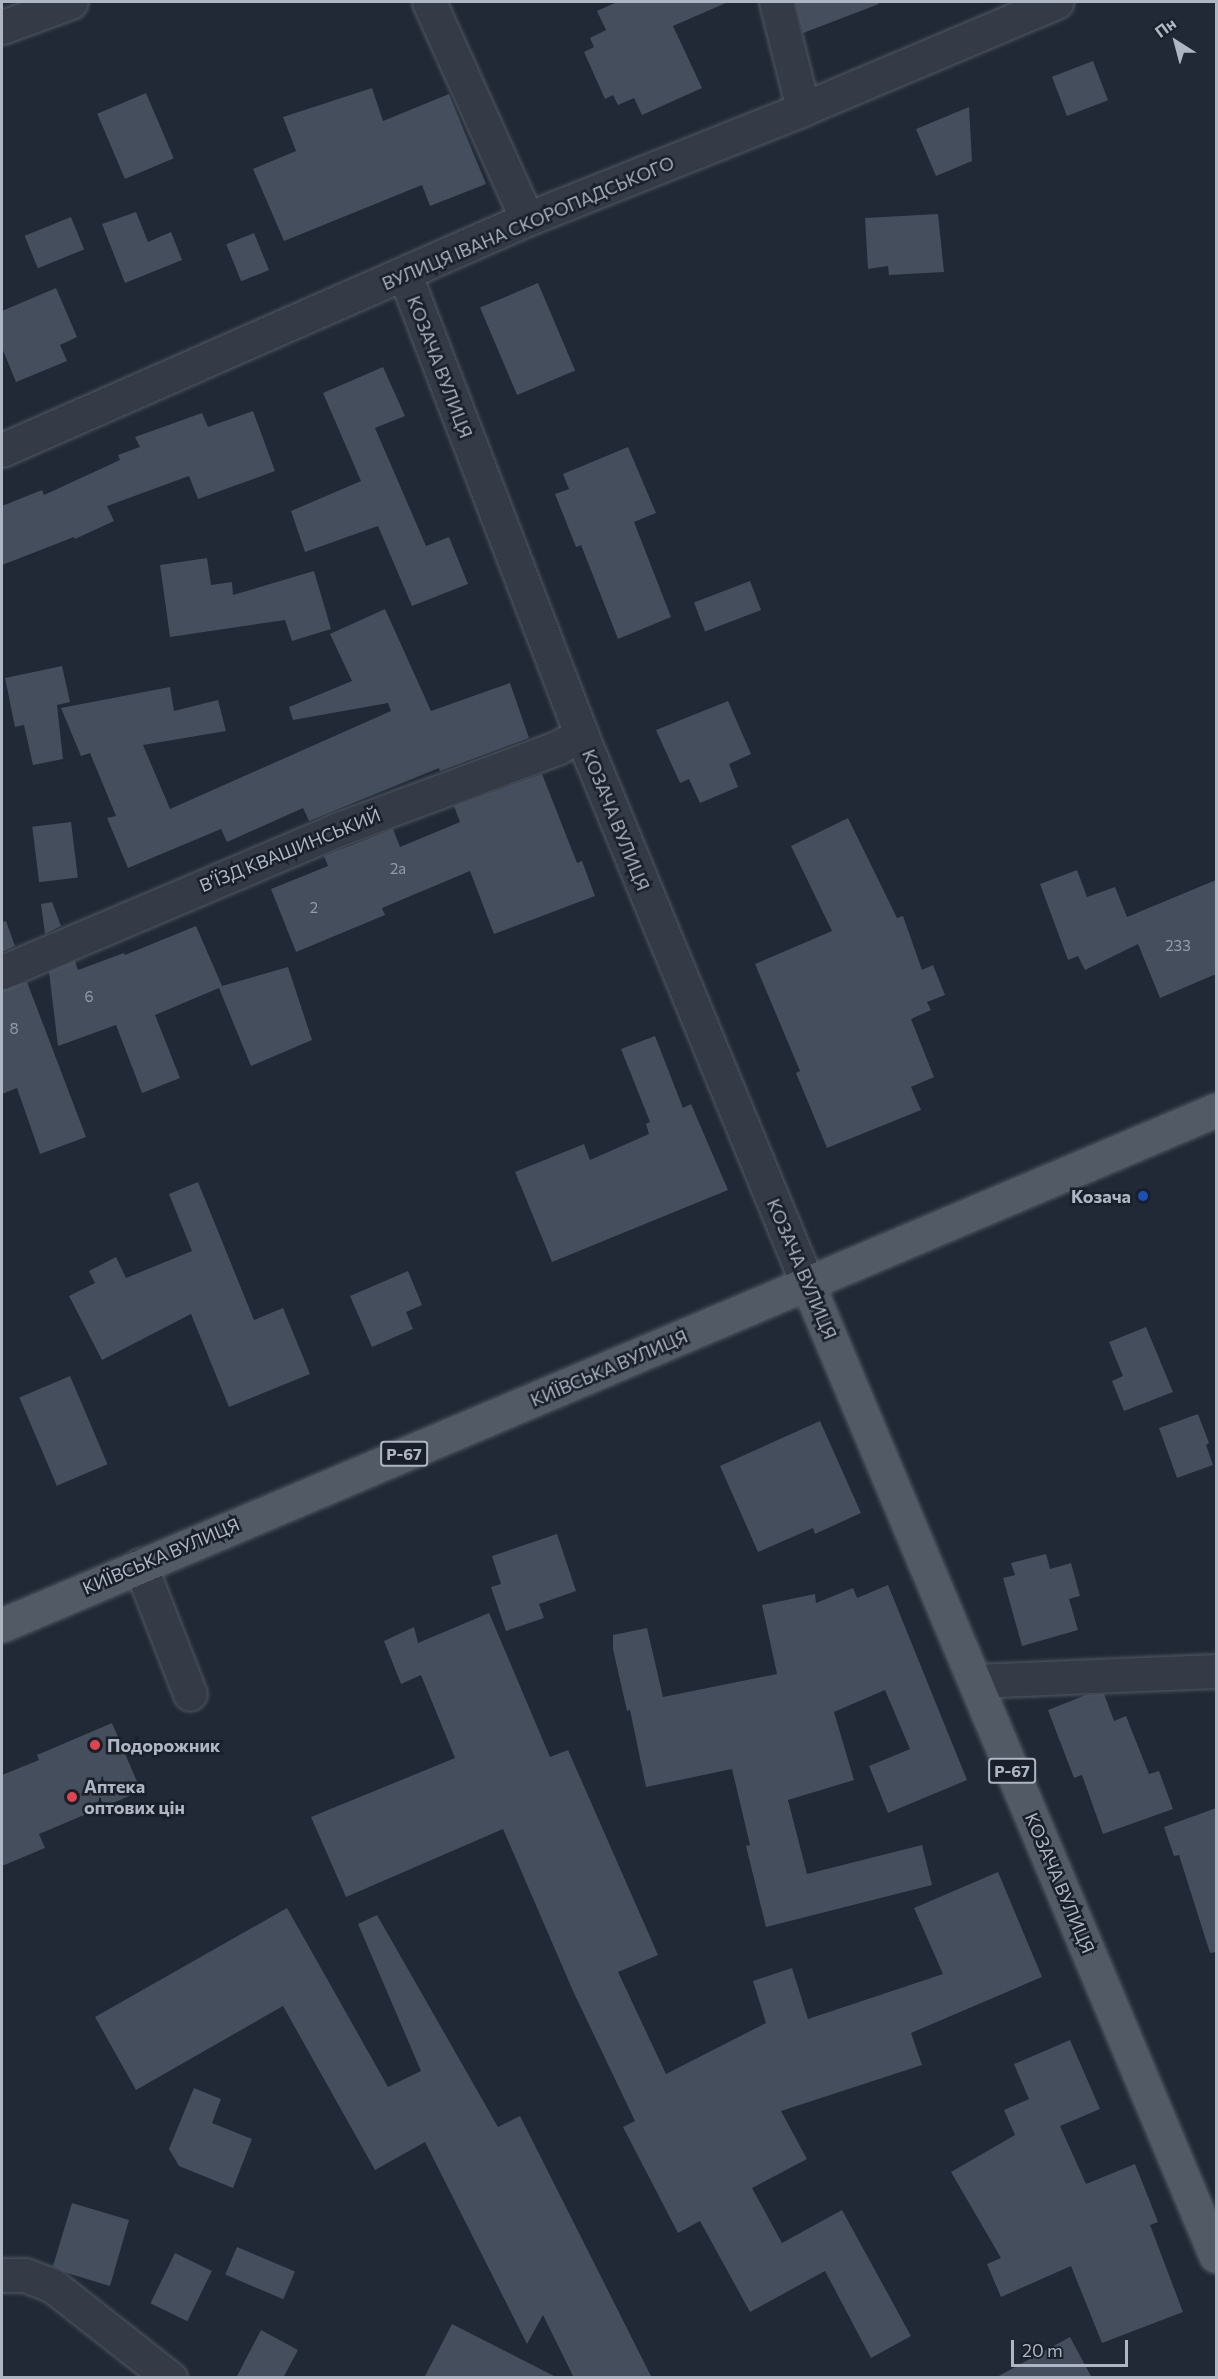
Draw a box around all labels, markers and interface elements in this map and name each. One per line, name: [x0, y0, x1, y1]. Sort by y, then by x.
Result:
north arrow: [1146, 12, 1206, 72]
text: Пн: [1151, 13, 1179, 41]
street label: ВУЛИЦЯ ІВАНА СКОРОПАДСЬКОГО: [379, 151, 677, 295]
street label: КОЗАЧА ВУЛИЦЯ: [403, 293, 477, 441]
street label: КОЗАЧА ВУЛИЦЯ: [578, 746, 654, 894]
street label: В’ЇЗД КВАШИНСЬКИЙ: [196, 804, 384, 896]
house number: 2а: [390, 860, 406, 878]
house number: 2: [310, 899, 318, 917]
house number: 233: [1165, 937, 1191, 955]
house number: 6: [84, 988, 94, 1006]
house number: 8: [9, 1020, 19, 1038]
place label: Козача: [1071, 1185, 1131, 1207]
marker: Козача: [1136, 1189, 1150, 1203]
street label: КОЗАЧА ВУЛИЦЯ: [763, 1195, 841, 1343]
street label: КИЇВСЬКА ВУЛИЦЯ: [527, 1325, 691, 1411]
road number: Р-67: [380, 1441, 428, 1467]
street label: КИЇВСЬКА ВУЛИЦЯ: [79, 1513, 243, 1599]
place label: Подорожник: [107, 1734, 220, 1756]
marker: Подорожник: [88, 1738, 102, 1752]
road number: Р-67: [988, 1758, 1036, 1784]
place label: Аптека оптових цін: [84, 1776, 185, 1818]
marker: Аптека оптових цін: [65, 1790, 79, 1804]
street label: КОЗАЧА ВУЛИЦЯ: [1021, 1809, 1099, 1957]
scale bar: [1014, 2328, 1131, 2366]
text: 20 m: [1022, 2339, 1063, 2361]

